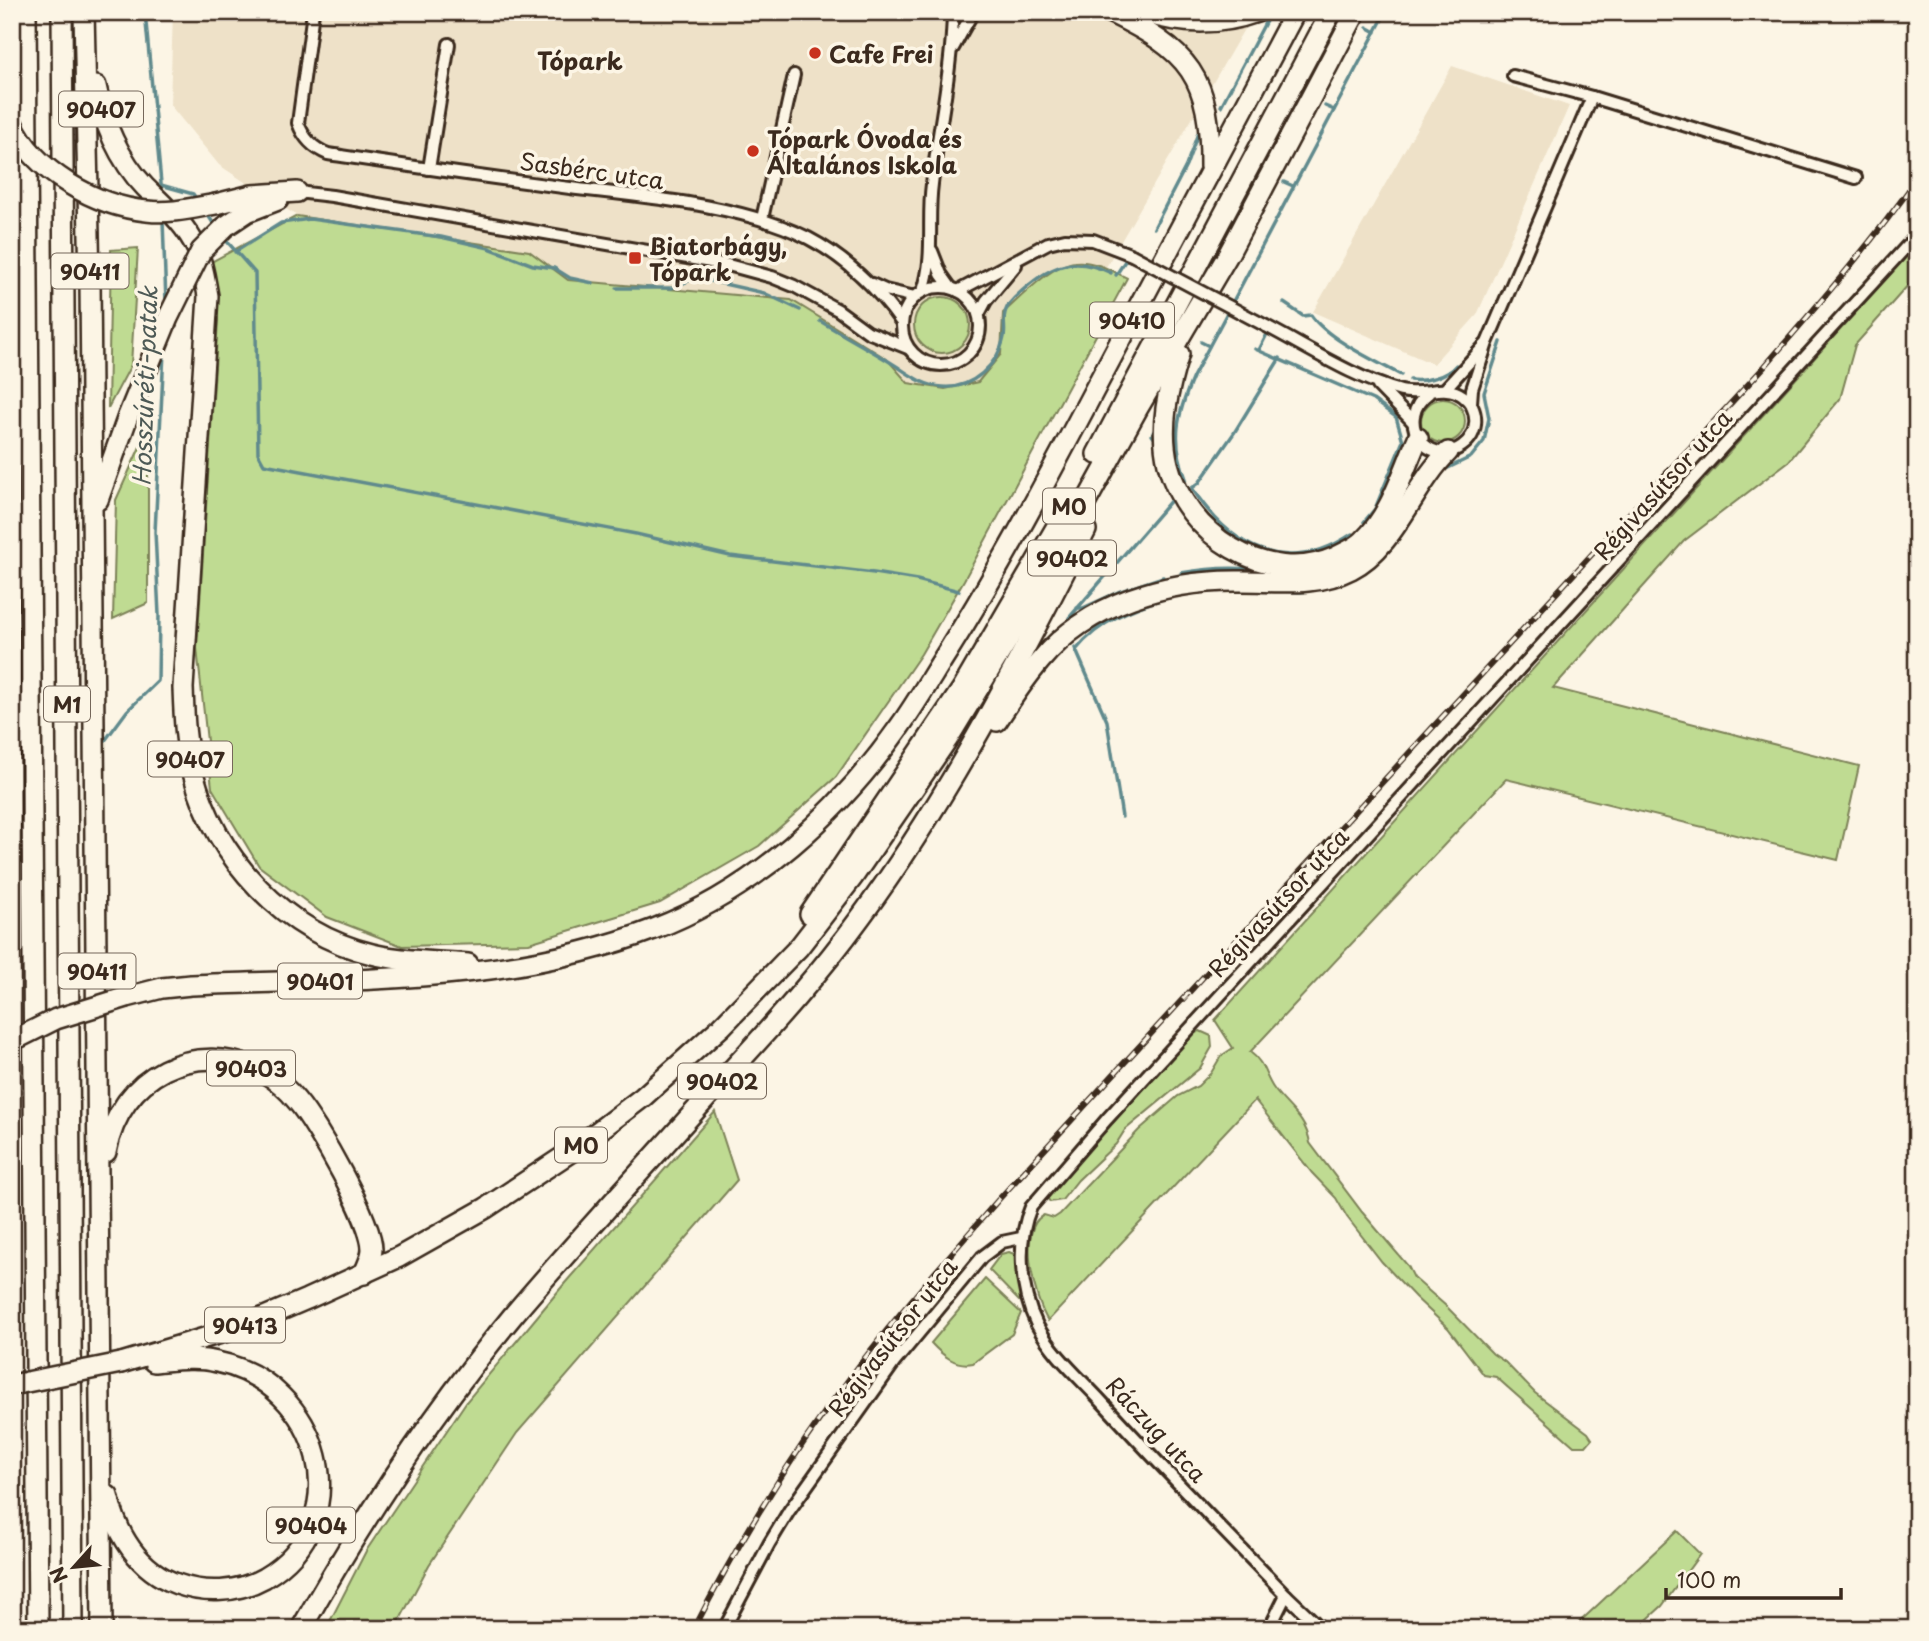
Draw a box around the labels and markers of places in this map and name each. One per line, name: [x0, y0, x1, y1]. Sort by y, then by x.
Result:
place label: Cafe Frei: [829, 36, 933, 71]
marker: Cafe Frei: [807, 45, 823, 61]
place label: Tópark Óvoda és Általános Iskola: [767, 121, 962, 182]
marker: Tópark Óvoda és Általános Iskola: [745, 143, 761, 159]
place label: Biatorbágy, Tópark: [649, 228, 787, 289]
marker: Biatorbágy, Tópark: [627, 250, 643, 266]

